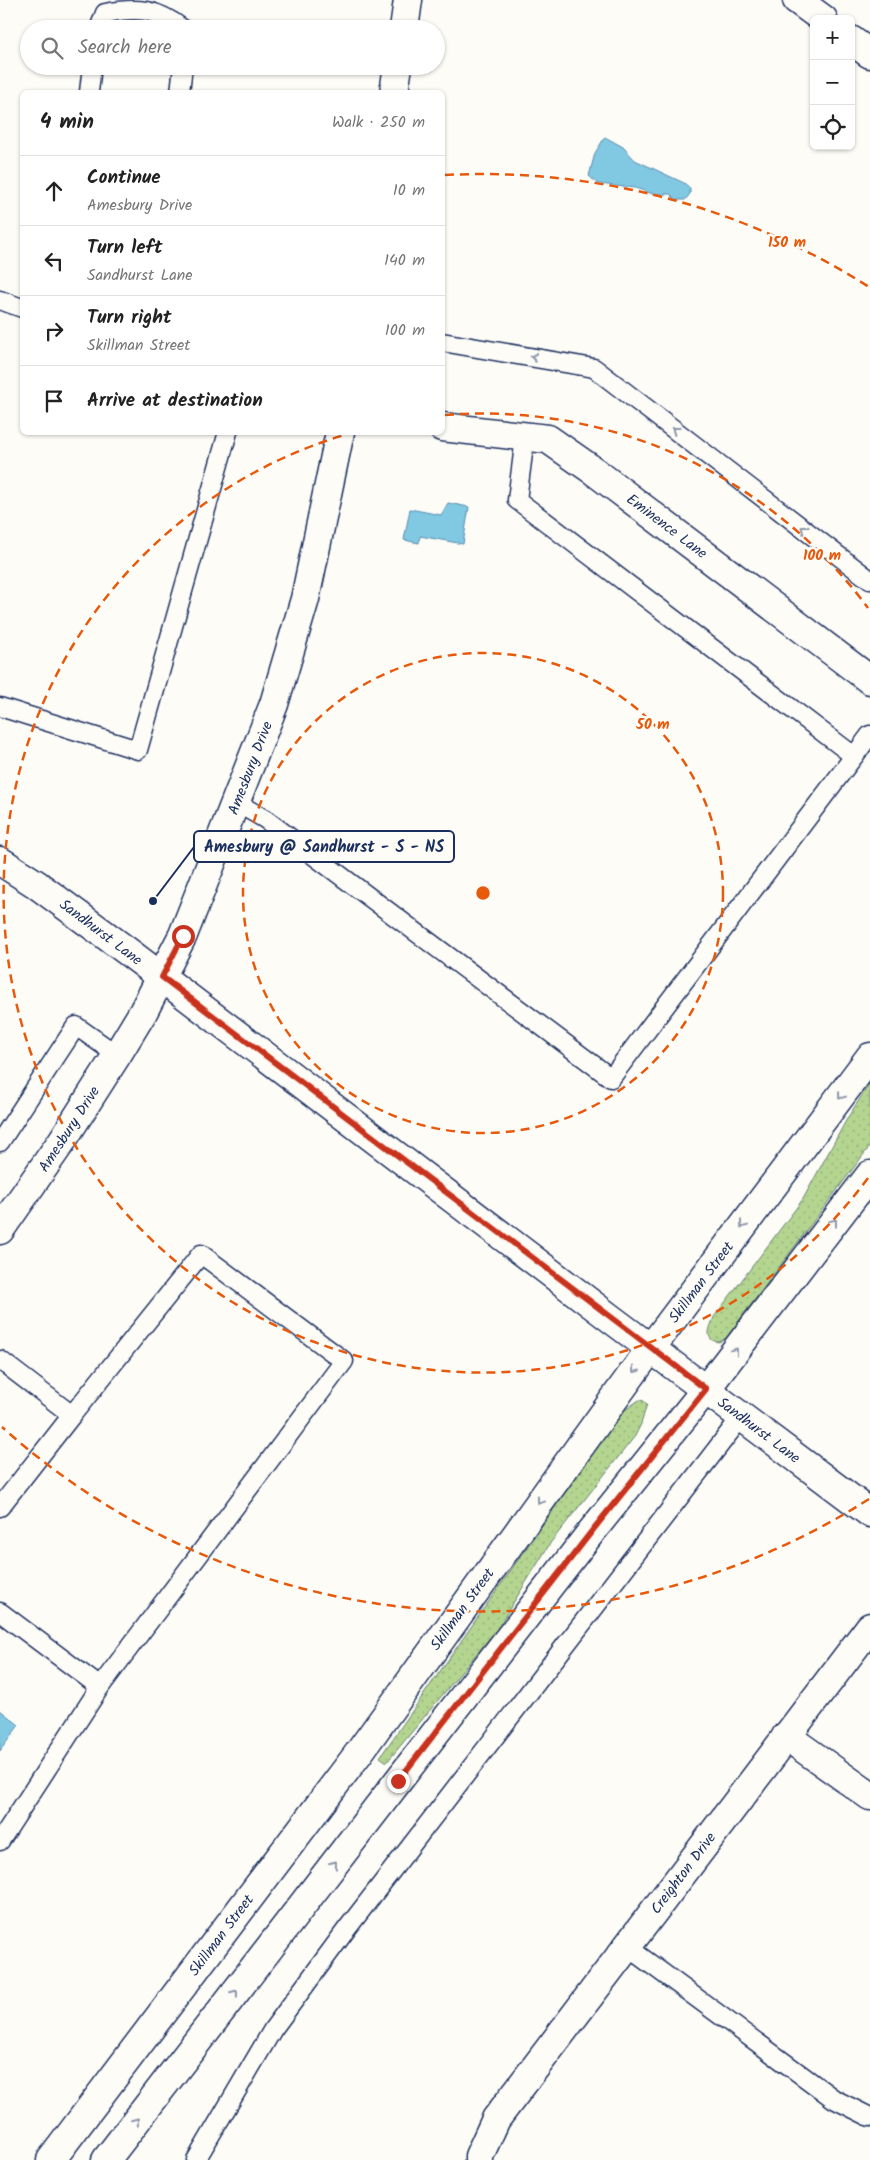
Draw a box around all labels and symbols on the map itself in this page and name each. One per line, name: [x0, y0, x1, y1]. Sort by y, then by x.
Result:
text: 150 m: [768, 231, 806, 255]
one-way arrow: [530, 353, 539, 363]
one-way arrow: [672, 427, 681, 435]
street label: Eminence Lane: [621, 488, 712, 566]
one-way arrow: [801, 526, 810, 534]
text: 100 m: [803, 544, 841, 568]
text: 50 m: [635, 713, 670, 737]
street label: Amesbury Drive: [222, 718, 280, 819]
callout: Amesbury @ Sandhurst - S - NS: [194, 831, 454, 862]
text: Amesbury @ Sandhurst - S - NS: [204, 835, 444, 860]
centre of rings: [474, 884, 492, 902]
street label: Sandhurst Lane: [54, 893, 147, 972]
route start: [172, 925, 195, 948]
street label: Amesbury Drive: [33, 1081, 107, 1177]
one-way arrow: [838, 1090, 846, 1099]
one-way arrow: [740, 1219, 749, 1229]
one-way arrow: [829, 1219, 837, 1228]
street label: Skillman Street: [663, 1237, 741, 1329]
one-way arrow: [730, 1348, 738, 1357]
one-way arrow: [632, 1364, 641, 1374]
street label: Sandhurst Lane: [712, 1391, 805, 1470]
one-way arrow: [537, 1496, 546, 1505]
street label: Skillman Street: [425, 1563, 501, 1656]
route end: [387, 1770, 410, 1793]
street label: Creighton Drive: [645, 1827, 723, 1920]
one-way arrow: [328, 1860, 337, 1870]
street label: Skillman Street: [183, 1890, 261, 1982]
one-way arrow: [229, 1990, 237, 1999]
one-way arrow: [130, 2118, 138, 2127]

